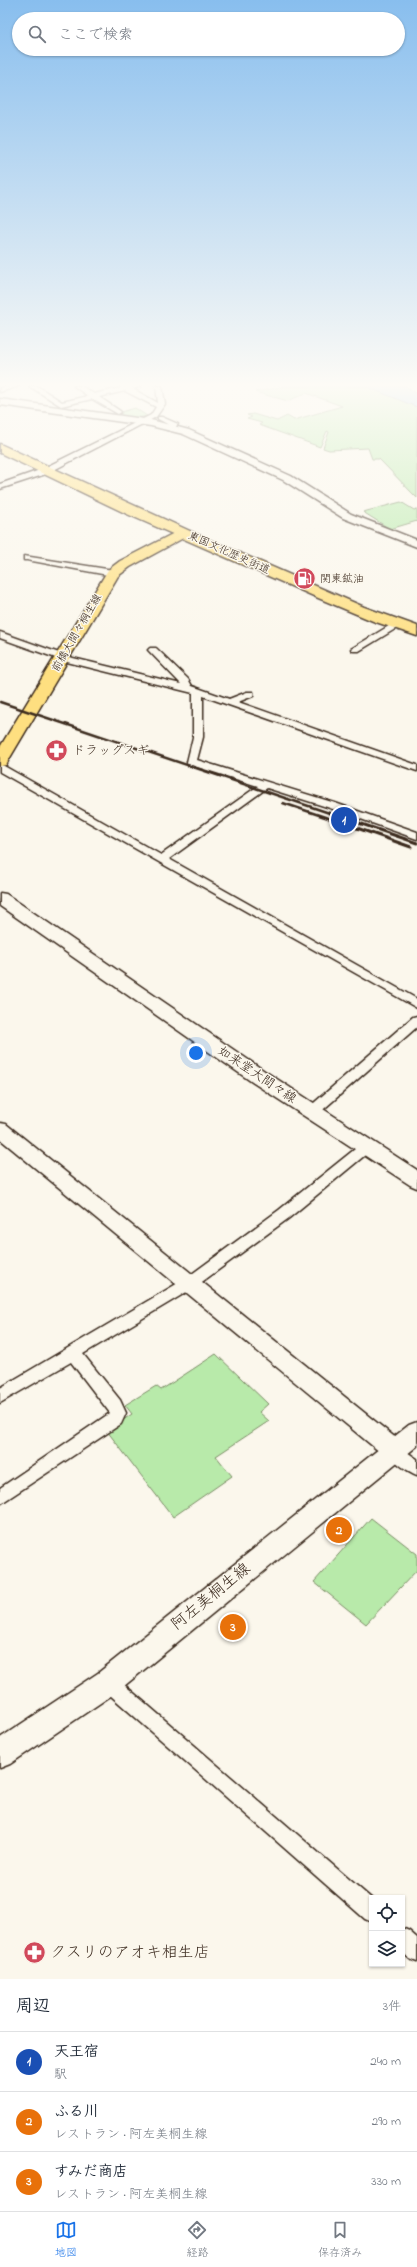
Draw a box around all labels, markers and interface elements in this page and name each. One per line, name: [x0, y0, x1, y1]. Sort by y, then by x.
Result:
search box: [12, 12, 405, 56]
icon: search: [26, 23, 48, 45]
text: ここで検索: [58, 24, 133, 46]
street label: 東国文化歴史街道: [186, 528, 272, 578]
fuel station icon: 関東鉱油: [292, 566, 318, 592]
place label: 関東鉱油: [320, 571, 364, 587]
street label: 前橋大間々桐生線: [48, 591, 106, 675]
pharmacy icon: ドラッグスギ: [44, 737, 70, 763]
place label: ドラッグスギ: [72, 741, 149, 760]
pin: 1: [331, 805, 357, 835]
street label: 如来堂大間々線: [214, 1042, 301, 1109]
your location: [186, 1043, 206, 1063]
pin: 2: [326, 1515, 352, 1545]
street label: 阿左美桐生線: [166, 1557, 256, 1637]
pin: 3: [220, 1612, 246, 1642]
map controls: [369, 1895, 405, 1967]
button: locate: [369, 1895, 405, 1931]
button: layers: [369, 1931, 405, 1967]
pharmacy icon: クスリのアオキ相生店: [21, 1940, 47, 1966]
place label: クスリのアオキ相生店: [50, 1941, 210, 1965]
text: 周辺: [16, 1994, 50, 2019]
text: 3件: [383, 1997, 401, 2016]
text: 天王宿: [54, 2041, 99, 2063]
text: 1: [27, 2052, 31, 2071]
text: 240 m: [370, 2052, 401, 2071]
text: 駅: [54, 2065, 67, 2084]
text: ふる川: [54, 2101, 99, 2123]
text: 2: [26, 2112, 32, 2131]
text: 290 m: [372, 2112, 401, 2131]
text: レストラン · 阿左美桐生線: [54, 2125, 207, 2144]
text: すみだ商店: [54, 2161, 128, 2183]
text: 3: [26, 2172, 32, 2191]
text: 330 m: [371, 2172, 401, 2191]
text: レストラン · 阿左美桐生線: [54, 2185, 207, 2204]
tab: 地図: [55, 2219, 77, 2261]
tab: 経路: [186, 2219, 208, 2261]
tab: 保存済み: [318, 2219, 362, 2261]

